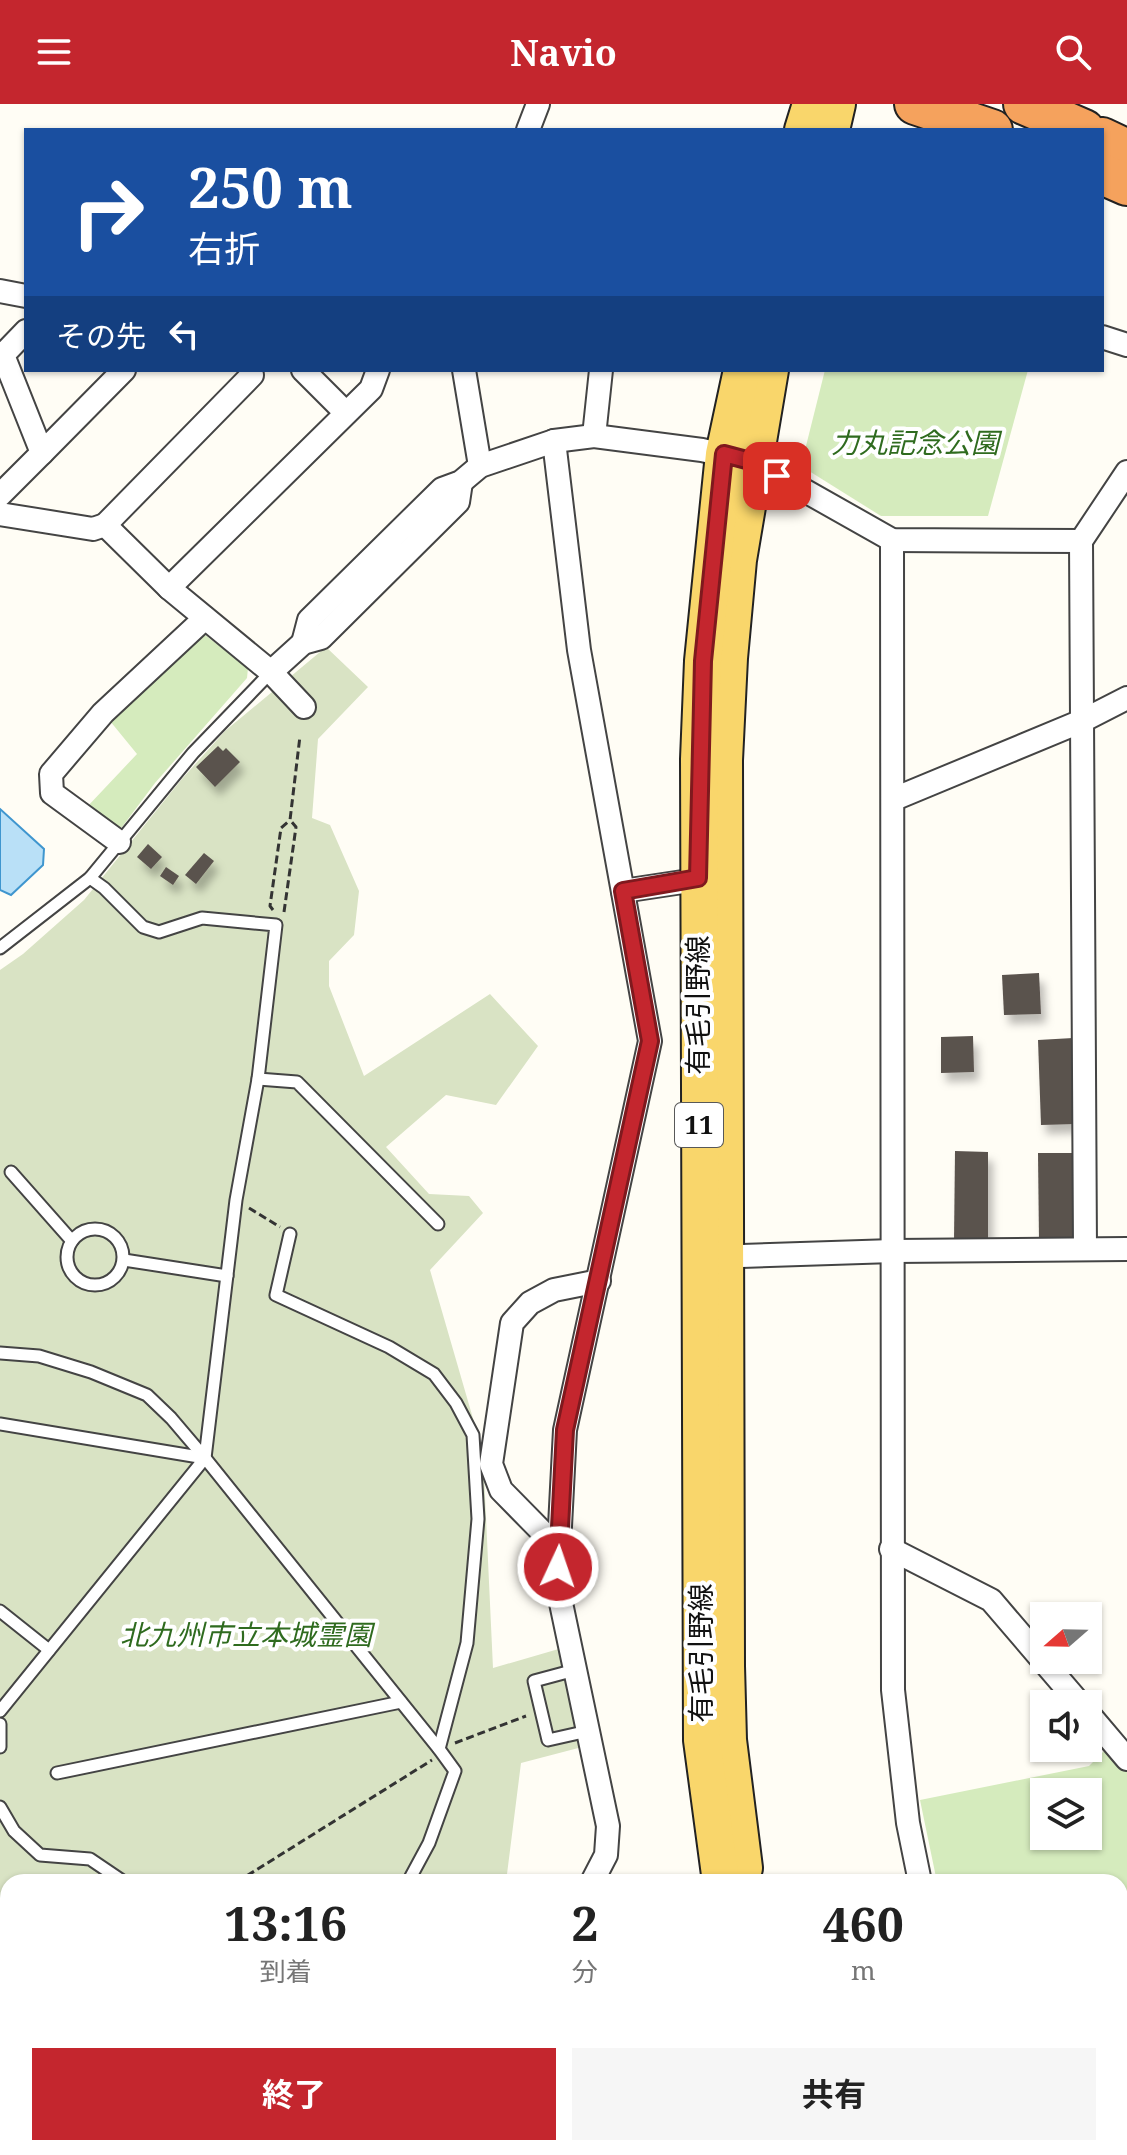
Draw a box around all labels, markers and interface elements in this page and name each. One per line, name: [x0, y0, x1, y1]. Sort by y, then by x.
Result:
text: Navio: [510, 28, 617, 77]
icon: menu: [32, 30, 76, 74]
icon: search: [1051, 30, 1095, 74]
text: 250 m: [188, 148, 353, 224]
icon: right: [56, 160, 160, 264]
text: 右折: [188, 224, 260, 273]
icon: left: [162, 312, 206, 356]
text: その先: [56, 315, 146, 356]
park label: 力丸記念公園: [831, 423, 1003, 461]
pin: [743, 442, 811, 510]
icon: arrive: [755, 454, 799, 498]
street label: 有毛引野線: [678, 935, 716, 1075]
road number: 11: [675, 1103, 723, 1147]
position arrow: [516, 1525, 600, 1609]
street label: 有毛引野線: [681, 1583, 719, 1723]
north arrow: [1030, 1602, 1102, 1674]
map controls: [1030, 1602, 1102, 1850]
park label: 北九州市立本城霊園: [120, 1615, 376, 1653]
button: sound: [1030, 1690, 1102, 1762]
button: layers: [1030, 1778, 1102, 1850]
text: 13:16: [224, 1890, 347, 1955]
text: 2: [571, 1890, 598, 1955]
text: 460: [822, 1891, 904, 1956]
text: m: [851, 1952, 875, 1988]
text: 到着: [260, 1953, 312, 1989]
text: 分: [572, 1953, 598, 1989]
button: 終了: [32, 2048, 556, 2140]
button: 共有: [572, 2048, 1096, 2140]

